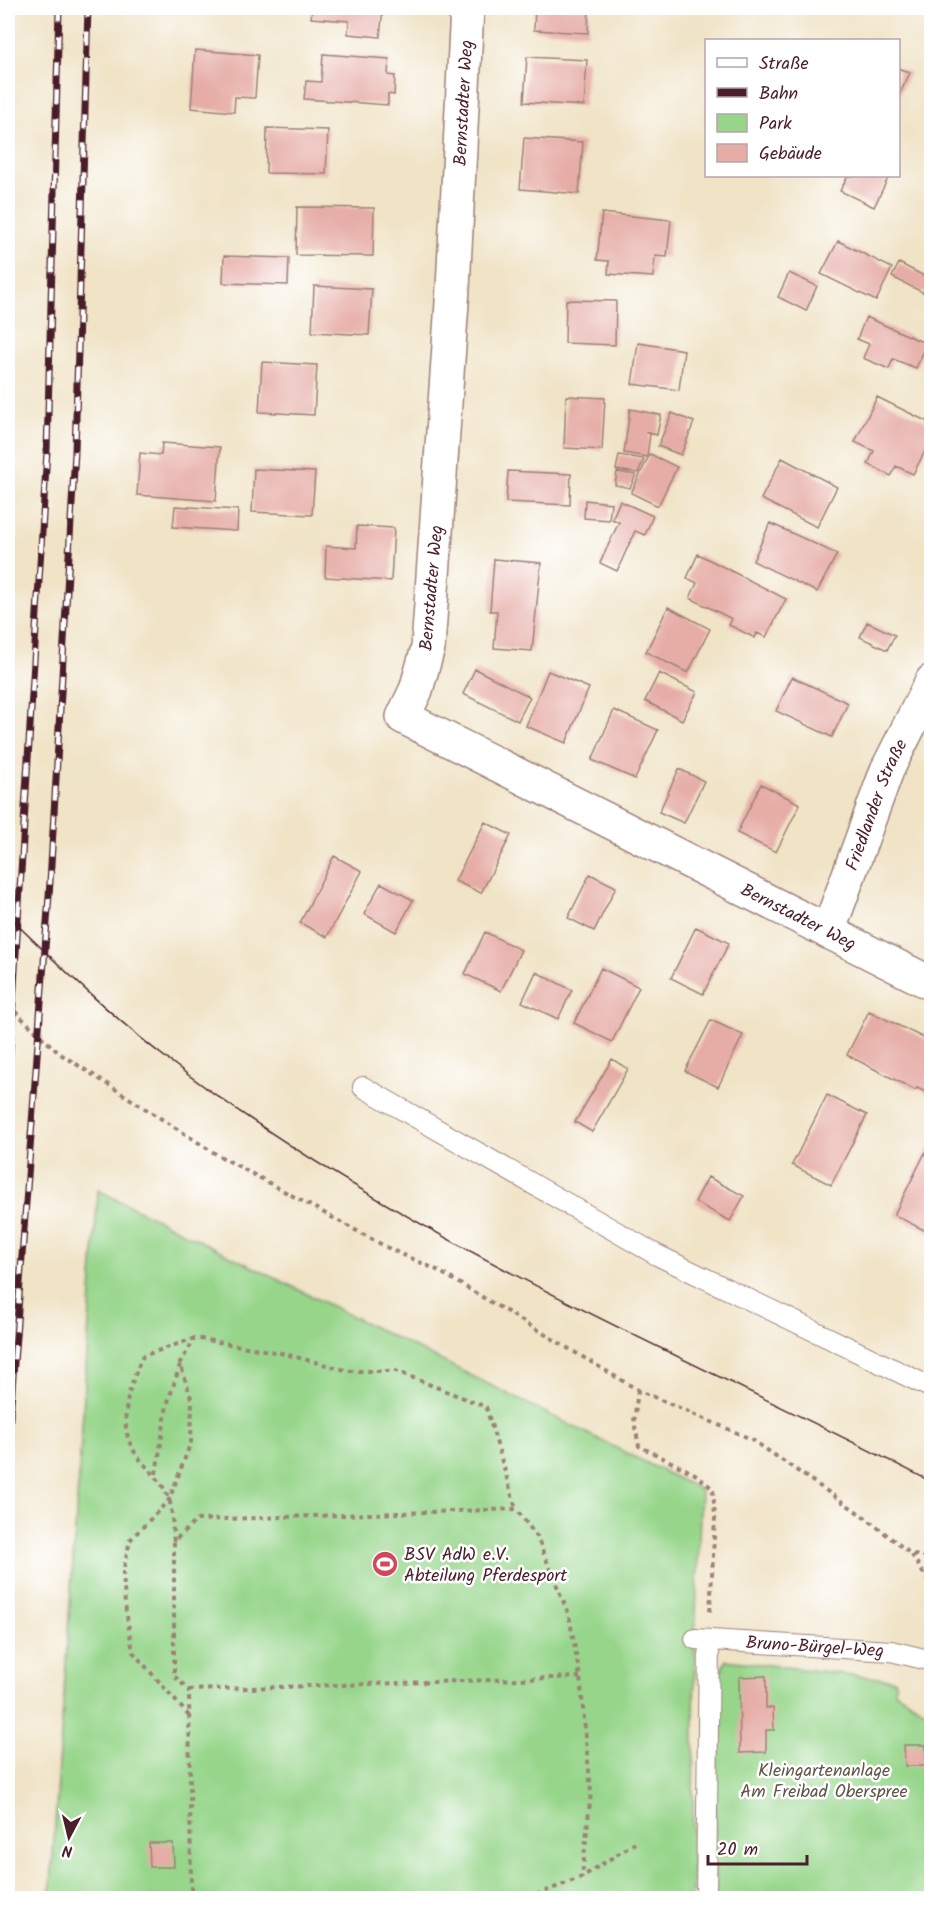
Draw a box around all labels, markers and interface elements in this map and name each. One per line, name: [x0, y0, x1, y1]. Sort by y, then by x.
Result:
street label: Bernstadter Weg: [447, 39, 482, 167]
legend: [705, 39, 900, 177]
text: Straße: [759, 50, 809, 79]
text: Bahn: [759, 80, 798, 109]
text: Park: [759, 110, 792, 139]
text: Gebäude: [759, 140, 822, 169]
street label: Bernstadter Weg: [413, 524, 452, 652]
street label: Friedlander Straße: [839, 735, 916, 875]
street label: Bernstadter Weg: [735, 877, 861, 959]
place label: BSV AdW e.V. Abteilung Pferdesport: [404, 1541, 568, 1591]
sports icon: BSV AdW e.V. Abteilung Pferdesport: [370, 1549, 400, 1579]
street label: Bruno-Bürgel-Weg: [745, 1629, 885, 1667]
park label: Kleingartenanlage Am Freibad Oberspree: [740, 1757, 908, 1807]
north arrow: [39, 1807, 99, 1867]
scale bar: [708, 1828, 807, 1866]
text: 20 m: [717, 1836, 758, 1865]
text: N: [61, 1837, 74, 1863]

